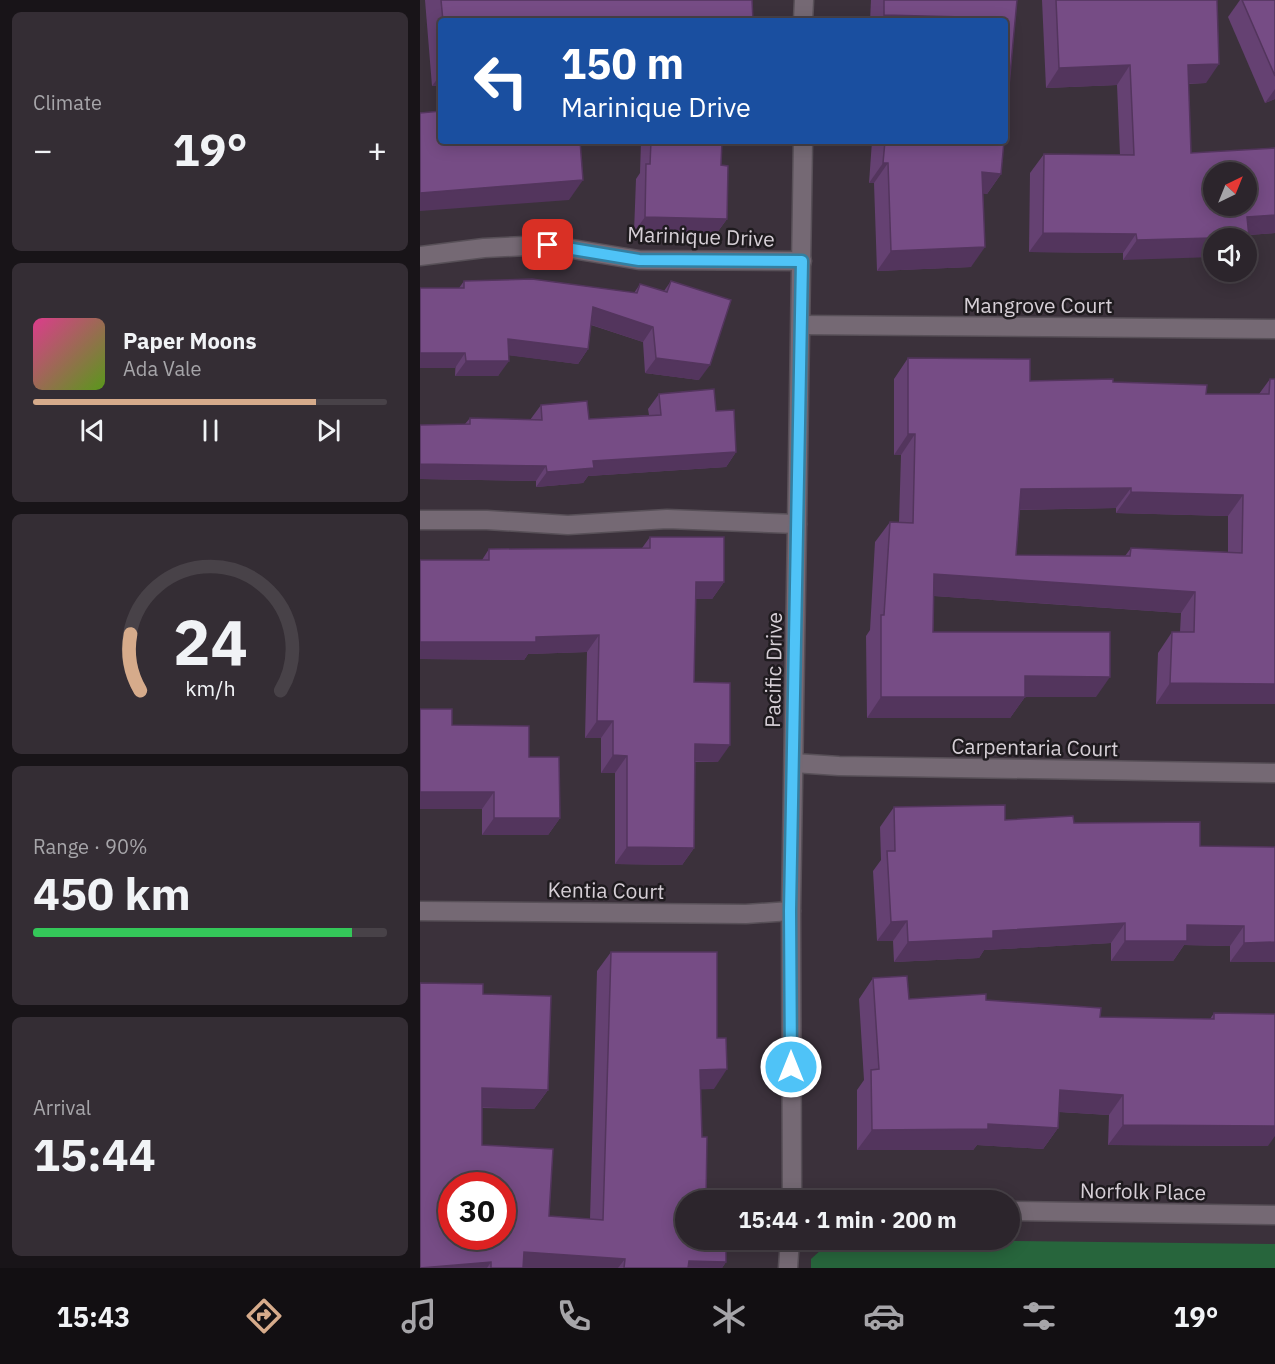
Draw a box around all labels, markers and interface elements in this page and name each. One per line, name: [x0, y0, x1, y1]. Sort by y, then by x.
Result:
text: 150 m: [561, 36, 684, 91]
icon: left: [462, 42, 540, 120]
text: Climate: [33, 89, 102, 116]
text: Marinique Drive: [561, 89, 751, 124]
text: 19°: [172, 120, 248, 178]
text: −: [33, 128, 53, 171]
text: +: [367, 128, 387, 171]
north arrow: [1203, 162, 1257, 216]
map controls: [1203, 162, 1257, 282]
pin: [522, 219, 573, 270]
street label: Marinique Drive: [627, 219, 775, 253]
icon: arrive: [531, 228, 564, 261]
button: sound: [1203, 228, 1257, 282]
street label: Mangrove Court: [963, 291, 1113, 319]
text: Paper Moons: [123, 326, 256, 355]
text: Ada Vale: [123, 355, 202, 382]
icon: previous: [76, 414, 109, 447]
icon: pause: [194, 414, 227, 447]
icon: next: [312, 414, 345, 447]
text: 24: [173, 601, 247, 682]
street label: Pacific Drive: [758, 612, 788, 728]
text: km/h: [185, 674, 235, 702]
street label: Carpentaria Court: [951, 732, 1119, 762]
text: Range · 90%: [33, 833, 148, 860]
text: 450 km: [33, 864, 191, 922]
street label: Kentia Court: [547, 875, 665, 905]
position arrow: [759, 1035, 823, 1099]
text: Arrival: [33, 1094, 91, 1121]
text: 15:44: [33, 1125, 156, 1183]
speed limit sign: 30: [438, 1172, 516, 1250]
street label: Norfolk Place: [1080, 1176, 1206, 1206]
text: 15:44 · 1 min · 200 m: [738, 1205, 957, 1234]
icon: directions: [243, 1295, 285, 1337]
icon: music: [398, 1295, 440, 1337]
icon: phone: [553, 1295, 595, 1337]
icon: climate: [708, 1295, 750, 1337]
icon: car: [863, 1295, 905, 1337]
icon: filters: [1018, 1295, 1060, 1337]
text: 15:43: [57, 1299, 130, 1334]
text: 19°: [1173, 1299, 1218, 1334]

